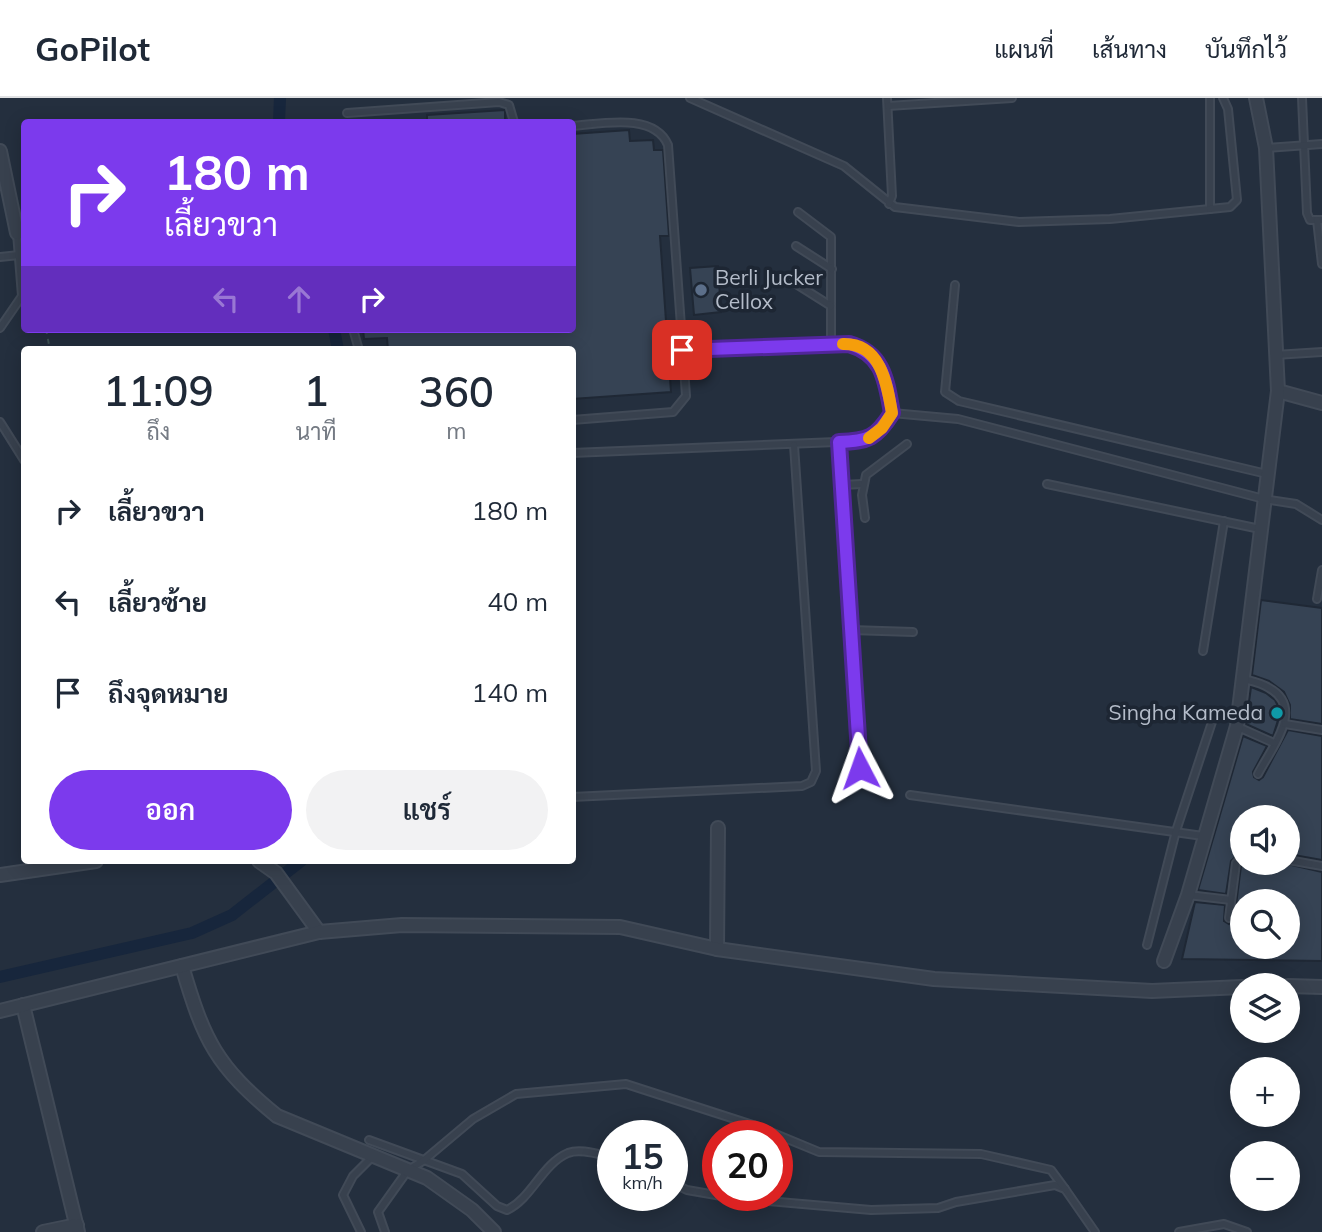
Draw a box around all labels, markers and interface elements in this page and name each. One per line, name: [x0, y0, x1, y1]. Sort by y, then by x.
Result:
text: GoPilot: [35, 28, 150, 69]
text: แผนที่: [994, 34, 1054, 64]
text: เส้นทาง: [1092, 34, 1167, 64]
text: บันทึกไว้: [1205, 34, 1287, 64]
text: 180 m: [164, 141, 310, 202]
icon: right: [49, 147, 140, 238]
text: เลี้ยวขวา: [164, 204, 278, 244]
place label: Berli Jucker Cellox: [715, 264, 823, 314]
icon: left: [207, 280, 245, 318]
icon: ahead: [280, 280, 318, 318]
icon: right: [353, 280, 391, 318]
marker: Berli Jucker Cellox: [693, 282, 709, 298]
pin: [652, 320, 712, 380]
icon: arrive: [663, 331, 701, 369]
text: 11:09: [103, 364, 214, 417]
text: 1: [303, 364, 329, 417]
text: 360: [418, 365, 494, 418]
text: m: [446, 416, 466, 445]
text: ถึง: [146, 417, 170, 446]
text: นาที: [296, 417, 337, 446]
icon: right: [49, 492, 87, 530]
text: 180 m: [472, 494, 548, 527]
text: เลี้ยวขวา: [108, 495, 205, 528]
icon: left: [49, 583, 87, 621]
text: 40 m: [487, 585, 548, 618]
text: เลี้ยวซ้าย: [108, 586, 207, 619]
icon: arrive: [49, 674, 87, 712]
text: 140 m: [472, 676, 548, 709]
text: ถึงจุดหมาย: [108, 677, 229, 710]
place label: Singha Kameda: [1109, 699, 1263, 725]
marker: Singha Kameda: [1269, 705, 1285, 721]
position arrow: [823, 731, 897, 805]
button: ออก: [49, 770, 292, 850]
button: แชร์: [306, 770, 548, 850]
map controls: [1230, 805, 1300, 1211]
button: sound: [1230, 805, 1300, 875]
button: search: [1230, 889, 1300, 959]
button: layers: [1230, 973, 1300, 1043]
button: +: [1230, 1057, 1300, 1127]
speed limit sign: 20: [702, 1120, 793, 1211]
text: 15: [621, 1134, 664, 1178]
button: −: [1230, 1141, 1300, 1211]
text: km/h: [622, 1171, 663, 1194]

